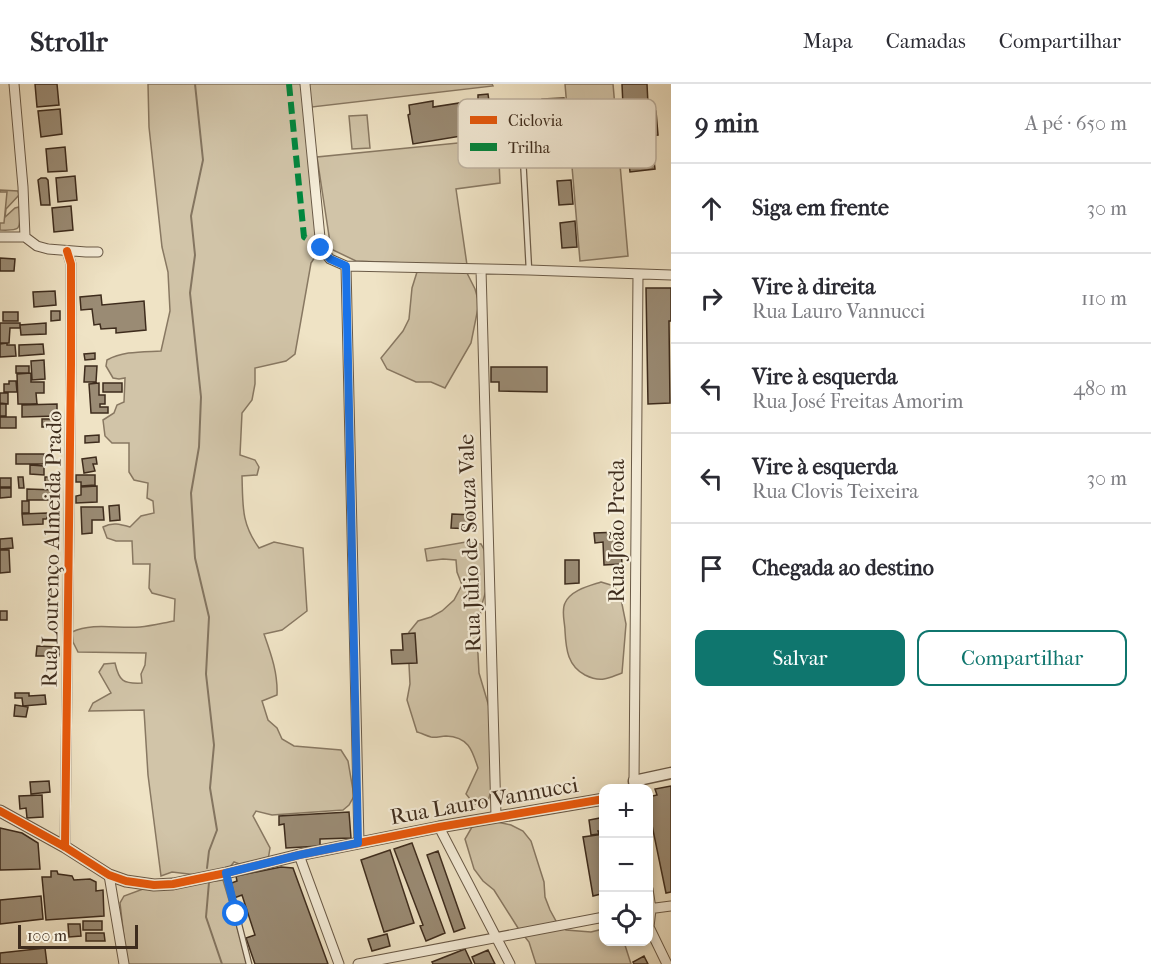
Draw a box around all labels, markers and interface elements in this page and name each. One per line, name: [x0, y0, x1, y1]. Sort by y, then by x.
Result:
text: Strollr: [30, 25, 108, 58]
text: Mapa: [803, 29, 853, 53]
text: Camadas: [886, 29, 966, 53]
text: Compartilhar: [999, 29, 1121, 53]
legend: [458, 99, 656, 168]
text: 9 min: [695, 108, 759, 139]
text: Ciclovia: [508, 111, 563, 130]
text: A pé · 650 m: [1025, 112, 1127, 135]
text: Trilha: [508, 138, 551, 157]
icon: ahead: [695, 192, 728, 225]
text: Siga em frente: [752, 195, 889, 221]
text: 30 m: [1087, 197, 1127, 220]
route end: [307, 234, 333, 260]
text: Vire à direita: [752, 274, 875, 300]
icon: right: [695, 282, 728, 315]
text: 110 m: [1081, 287, 1127, 310]
text: Rua Lauro Vannucci: [752, 300, 925, 323]
text: Vire à esquerda: [752, 364, 897, 390]
icon: left: [695, 372, 728, 405]
text: 480 m: [1073, 377, 1127, 400]
text: Rua José Freitas Amorim: [752, 390, 963, 413]
street label: Rua Lourenço Almeida Prado: [37, 410, 67, 688]
street label: Rua Jùlio de Souza Vale: [453, 433, 487, 653]
text: Vire à esquerda: [752, 454, 897, 480]
street label: Rua João Preda: [604, 458, 630, 603]
icon: left: [695, 462, 728, 495]
text: 30 m: [1087, 467, 1127, 490]
text: Rua Clovis Teixeira: [752, 480, 918, 503]
icon: arrive: [695, 552, 728, 585]
text: Chegada ao destino: [752, 555, 934, 581]
button: Salvar: [695, 630, 905, 686]
button: Compartilhar: [917, 630, 1127, 686]
street label: Rua Lauro Vannucci: [388, 772, 581, 830]
map controls: [599, 784, 653, 946]
button: +: [599, 784, 653, 838]
button: −: [599, 838, 653, 892]
button: locate: [599, 892, 653, 946]
route start: [222, 900, 248, 926]
scale bar: [18, 922, 138, 950]
text: 100 m: [27, 926, 67, 945]

